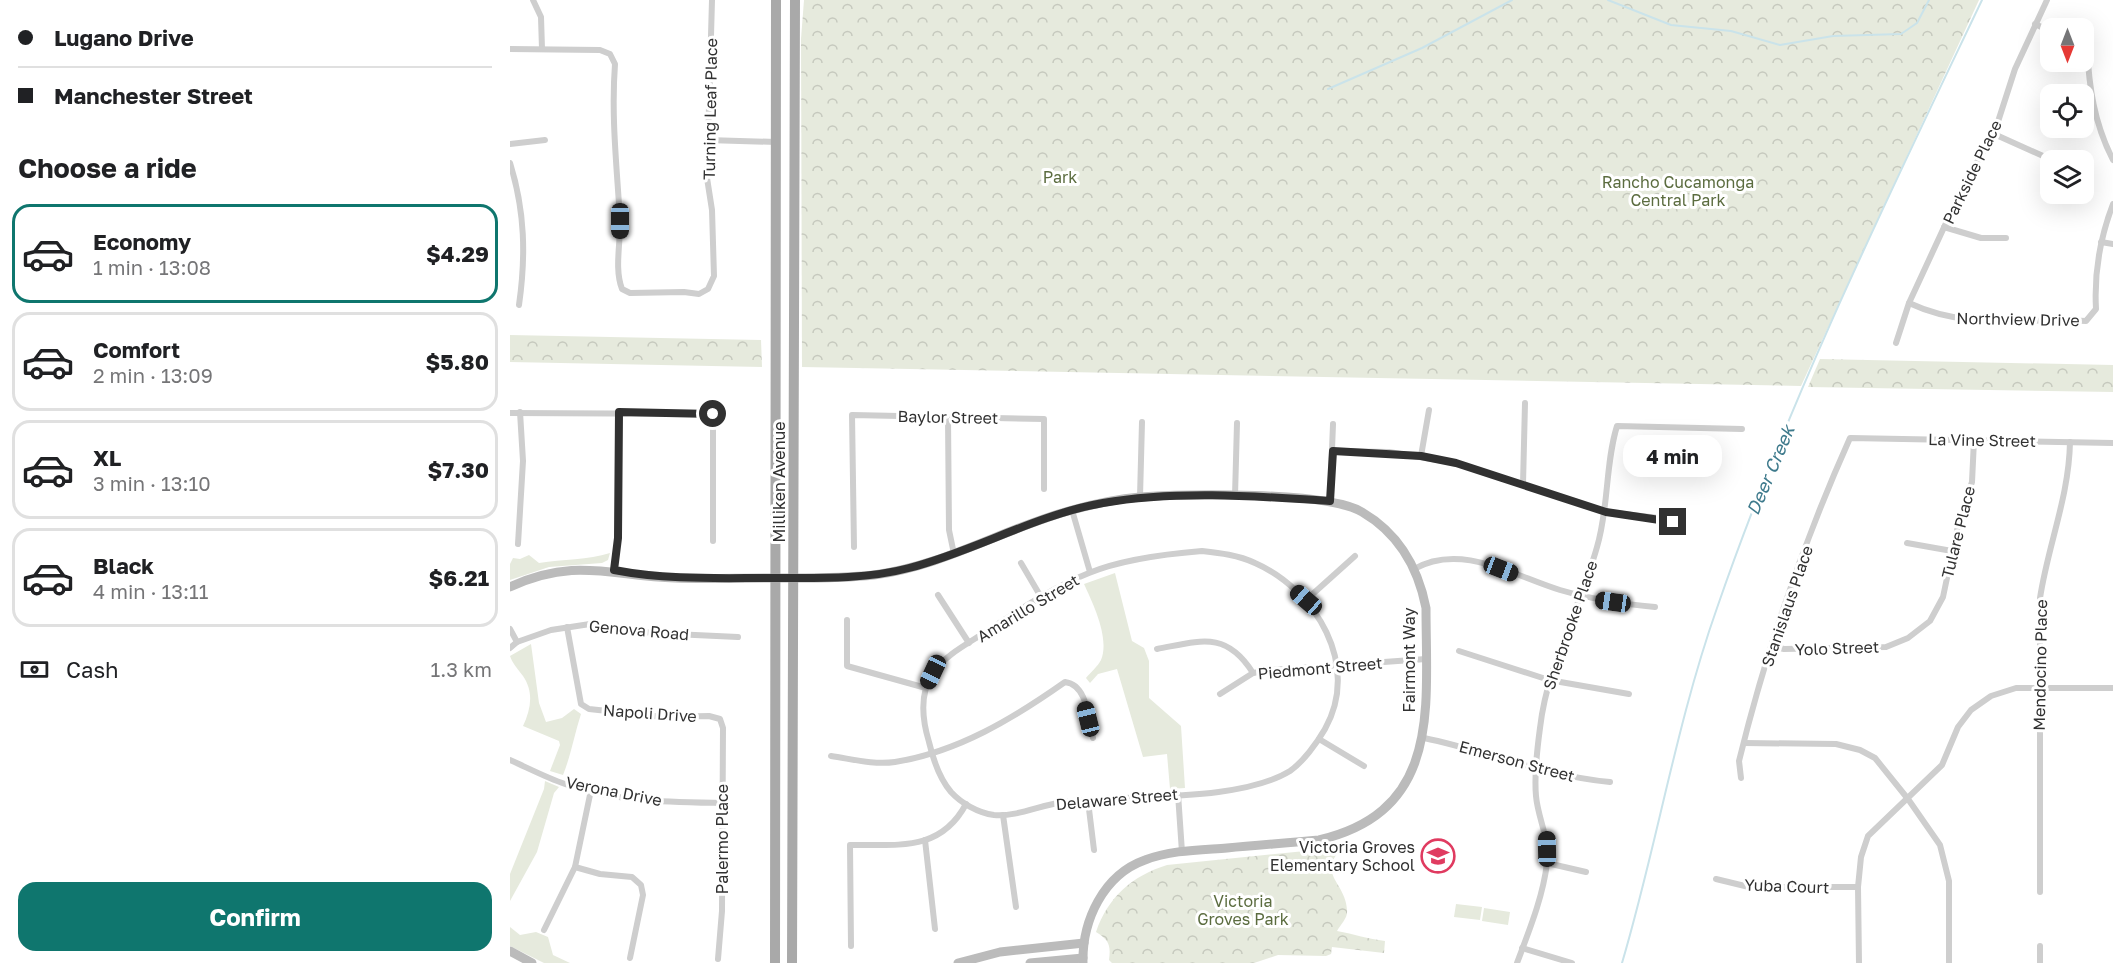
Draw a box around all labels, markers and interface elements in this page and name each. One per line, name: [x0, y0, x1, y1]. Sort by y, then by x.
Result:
north arrow: [2040, 18, 2094, 72]
map controls: [2040, 18, 2094, 204]
text: Lugano Drive: [54, 24, 194, 51]
street label: Turning Leaf Place: [699, 38, 721, 180]
text: Manchester Street: [54, 82, 253, 109]
button: locate: [2040, 84, 2094, 138]
street label: Parkside Place: [1938, 117, 2006, 227]
button: layers: [2040, 150, 2094, 204]
text: Choose a ride: [18, 152, 197, 184]
park label: Park: [1043, 167, 1077, 187]
park label: Rancho Cucamonga Central Park: [1602, 172, 1754, 210]
car: [611, 203, 629, 239]
icon: car: [21, 227, 75, 281]
text: Economy: [93, 228, 191, 255]
text: $4.29: [426, 240, 489, 267]
text: 1 min · 13:08: [93, 255, 211, 279]
street label: Northview Drive: [1956, 308, 2080, 330]
icon: car: [21, 335, 75, 389]
text: Comfort: [93, 336, 180, 363]
text: $5.80: [425, 348, 489, 375]
text: 2 min · 13:09: [93, 363, 213, 387]
route start: [699, 400, 726, 427]
street label: Baylor Street: [898, 406, 998, 428]
water label: Deer Creek: [1741, 420, 1799, 518]
street label: Milliken Avenue: [769, 422, 789, 542]
street label: La Vine Street: [1928, 429, 2036, 451]
callout: 4 min: [1624, 435, 1722, 477]
icon: car: [21, 443, 75, 497]
text: XL: [93, 444, 121, 471]
text: 4 min: [1646, 444, 1699, 468]
text: $7.30: [428, 456, 489, 483]
text: 3 min · 13:10: [93, 471, 211, 495]
street label: Tulare Place: [1937, 484, 1979, 580]
route end: [1659, 508, 1686, 535]
street label: Stanislaus Place: [1757, 543, 1817, 669]
icon: car: [21, 551, 75, 605]
text: Black: [93, 552, 154, 579]
car: [1481, 554, 1521, 584]
street label: Sherbrooke Place: [1539, 558, 1601, 692]
text: $6.21: [428, 564, 489, 591]
street label: Amarillo Street: [973, 570, 1083, 646]
text: 4 min · 13:11: [93, 579, 208, 603]
car: [1287, 581, 1325, 619]
car: [1594, 591, 1632, 613]
street label: Mendocino Place: [2029, 599, 2051, 731]
street label: Fairmont Way: [1399, 607, 1419, 713]
street label: Genova Road: [588, 616, 690, 644]
street label: Yolo Street: [1794, 637, 1880, 659]
car: [917, 652, 949, 692]
icon: cash: [18, 653, 51, 686]
street label: Piedmont Street: [1257, 653, 1383, 683]
text: Cash: [66, 656, 119, 683]
text: 1.3 km: [431, 657, 492, 681]
car: [1075, 699, 1101, 739]
street label: Napoli Drive: [603, 700, 697, 726]
street label: Emerson Street: [1457, 736, 1577, 786]
street label: Verona Drive: [564, 772, 664, 810]
street label: Palermo Place: [712, 784, 732, 894]
street label: Delaware Street: [1055, 784, 1179, 814]
car: [1538, 831, 1556, 867]
place label: Victoria Groves Elementary School: [1270, 837, 1415, 875]
school or university icon: Victoria Groves Elementary School: [1420, 838, 1456, 874]
street label: Yuba Court: [1744, 875, 1830, 897]
button: Confirm: [18, 882, 492, 951]
park label: Victoria Groves Park: [1197, 891, 1289, 929]

